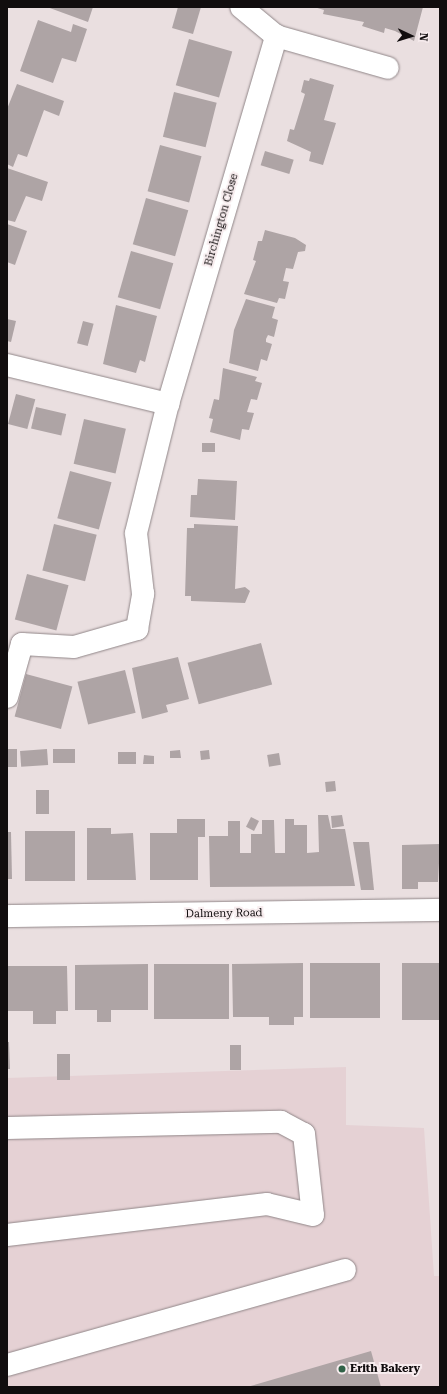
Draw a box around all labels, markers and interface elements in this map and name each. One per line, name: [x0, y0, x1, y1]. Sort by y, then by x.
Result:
north arrow: [391, 16, 431, 56]
text: N: [417, 32, 430, 42]
street label: Birchington Close: [203, 172, 241, 268]
street label: Dalmeny Road: [185, 907, 263, 921]
place label: Erith Bakery: [350, 1362, 420, 1376]
marker: Erith Bakery: [337, 1364, 347, 1374]

